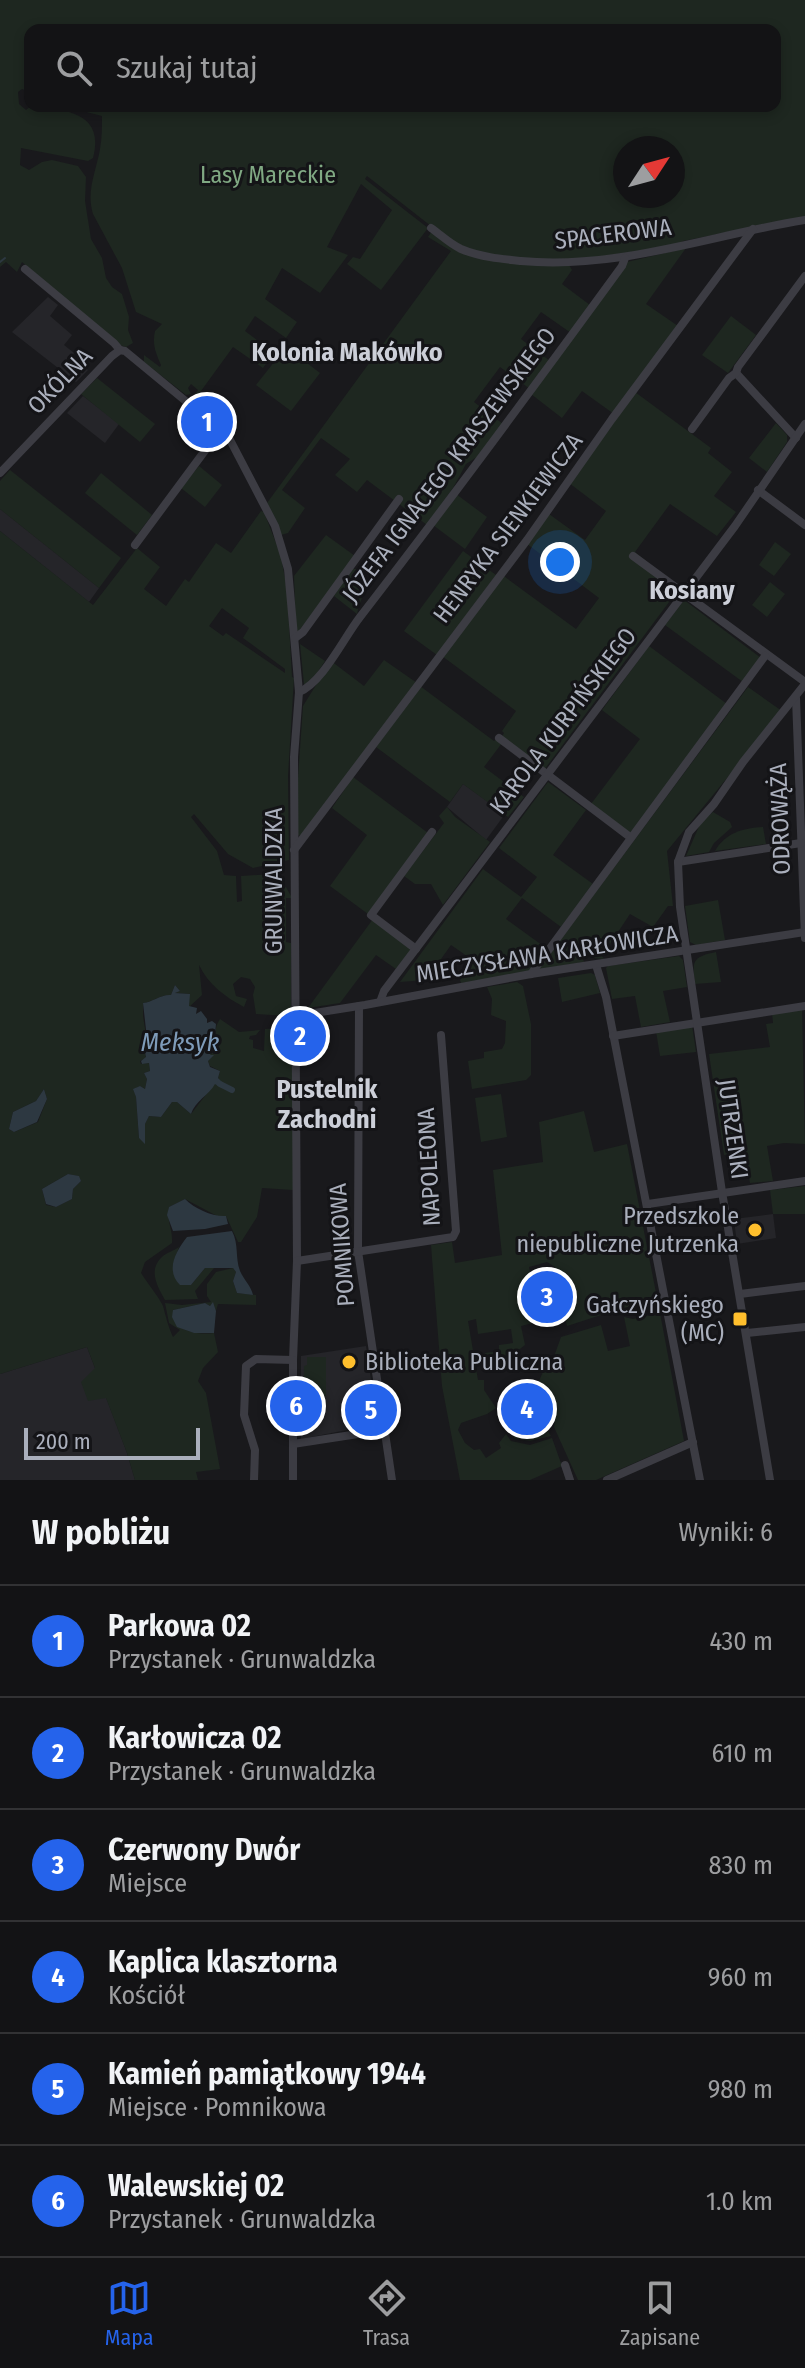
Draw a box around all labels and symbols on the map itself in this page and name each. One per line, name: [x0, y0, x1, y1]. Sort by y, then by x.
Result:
north arrow: [613, 136, 685, 208]
park label: Lasy Mareckie: [200, 161, 336, 189]
street label: SPACEROWA: [553, 213, 673, 255]
street label: JÓZEFA IGNACEGO KRASZEWSKIEGO: [336, 322, 562, 608]
district label: Kolonia Makówko: [251, 337, 443, 368]
street label: OKÓLNA: [21, 341, 98, 420]
pin: 1: [181, 392, 233, 452]
street label: HENRYKA SIENKIEWICZA: [428, 427, 589, 628]
your location: [540, 542, 580, 582]
district label: Kosiany: [649, 575, 735, 606]
street label: KAROLA KURPIŃSKIEGO: [483, 622, 642, 820]
street label: ODROWĄŻA: [764, 762, 796, 875]
street label: GRUNWALDZKA: [260, 807, 288, 954]
street label: MIECZYSŁAWA KARŁOWICZA: [414, 919, 680, 989]
pin: 2: [274, 1006, 326, 1066]
water label: Meksyk: [141, 1027, 219, 1058]
district label: Pustelnik Zachodni: [276, 1074, 378, 1135]
street label: JUTRZENKI: [712, 1077, 754, 1181]
street label: NAPOLEONA: [412, 1107, 446, 1227]
street label: POMNIKOWA: [324, 1182, 360, 1308]
place label: Przedszkole niepubliczne Jutrzenka: [517, 1202, 739, 1258]
marker: Przedszkole niepubliczne Jutrzenka: [746, 1221, 764, 1239]
pin: 3: [521, 1267, 573, 1327]
place label: Gałczyńskiego (MC): [586, 1291, 724, 1347]
marker: Gałczyńskiego (MC): [731, 1310, 749, 1328]
place label: Biblioteka Publiczna: [365, 1348, 563, 1376]
marker: Biblioteka Publiczna: [340, 1353, 358, 1371]
pin: 6: [270, 1376, 322, 1436]
pin: 4: [501, 1379, 553, 1439]
pin: 5: [345, 1380, 397, 1440]
scale bar: [24, 1424, 200, 1460]

